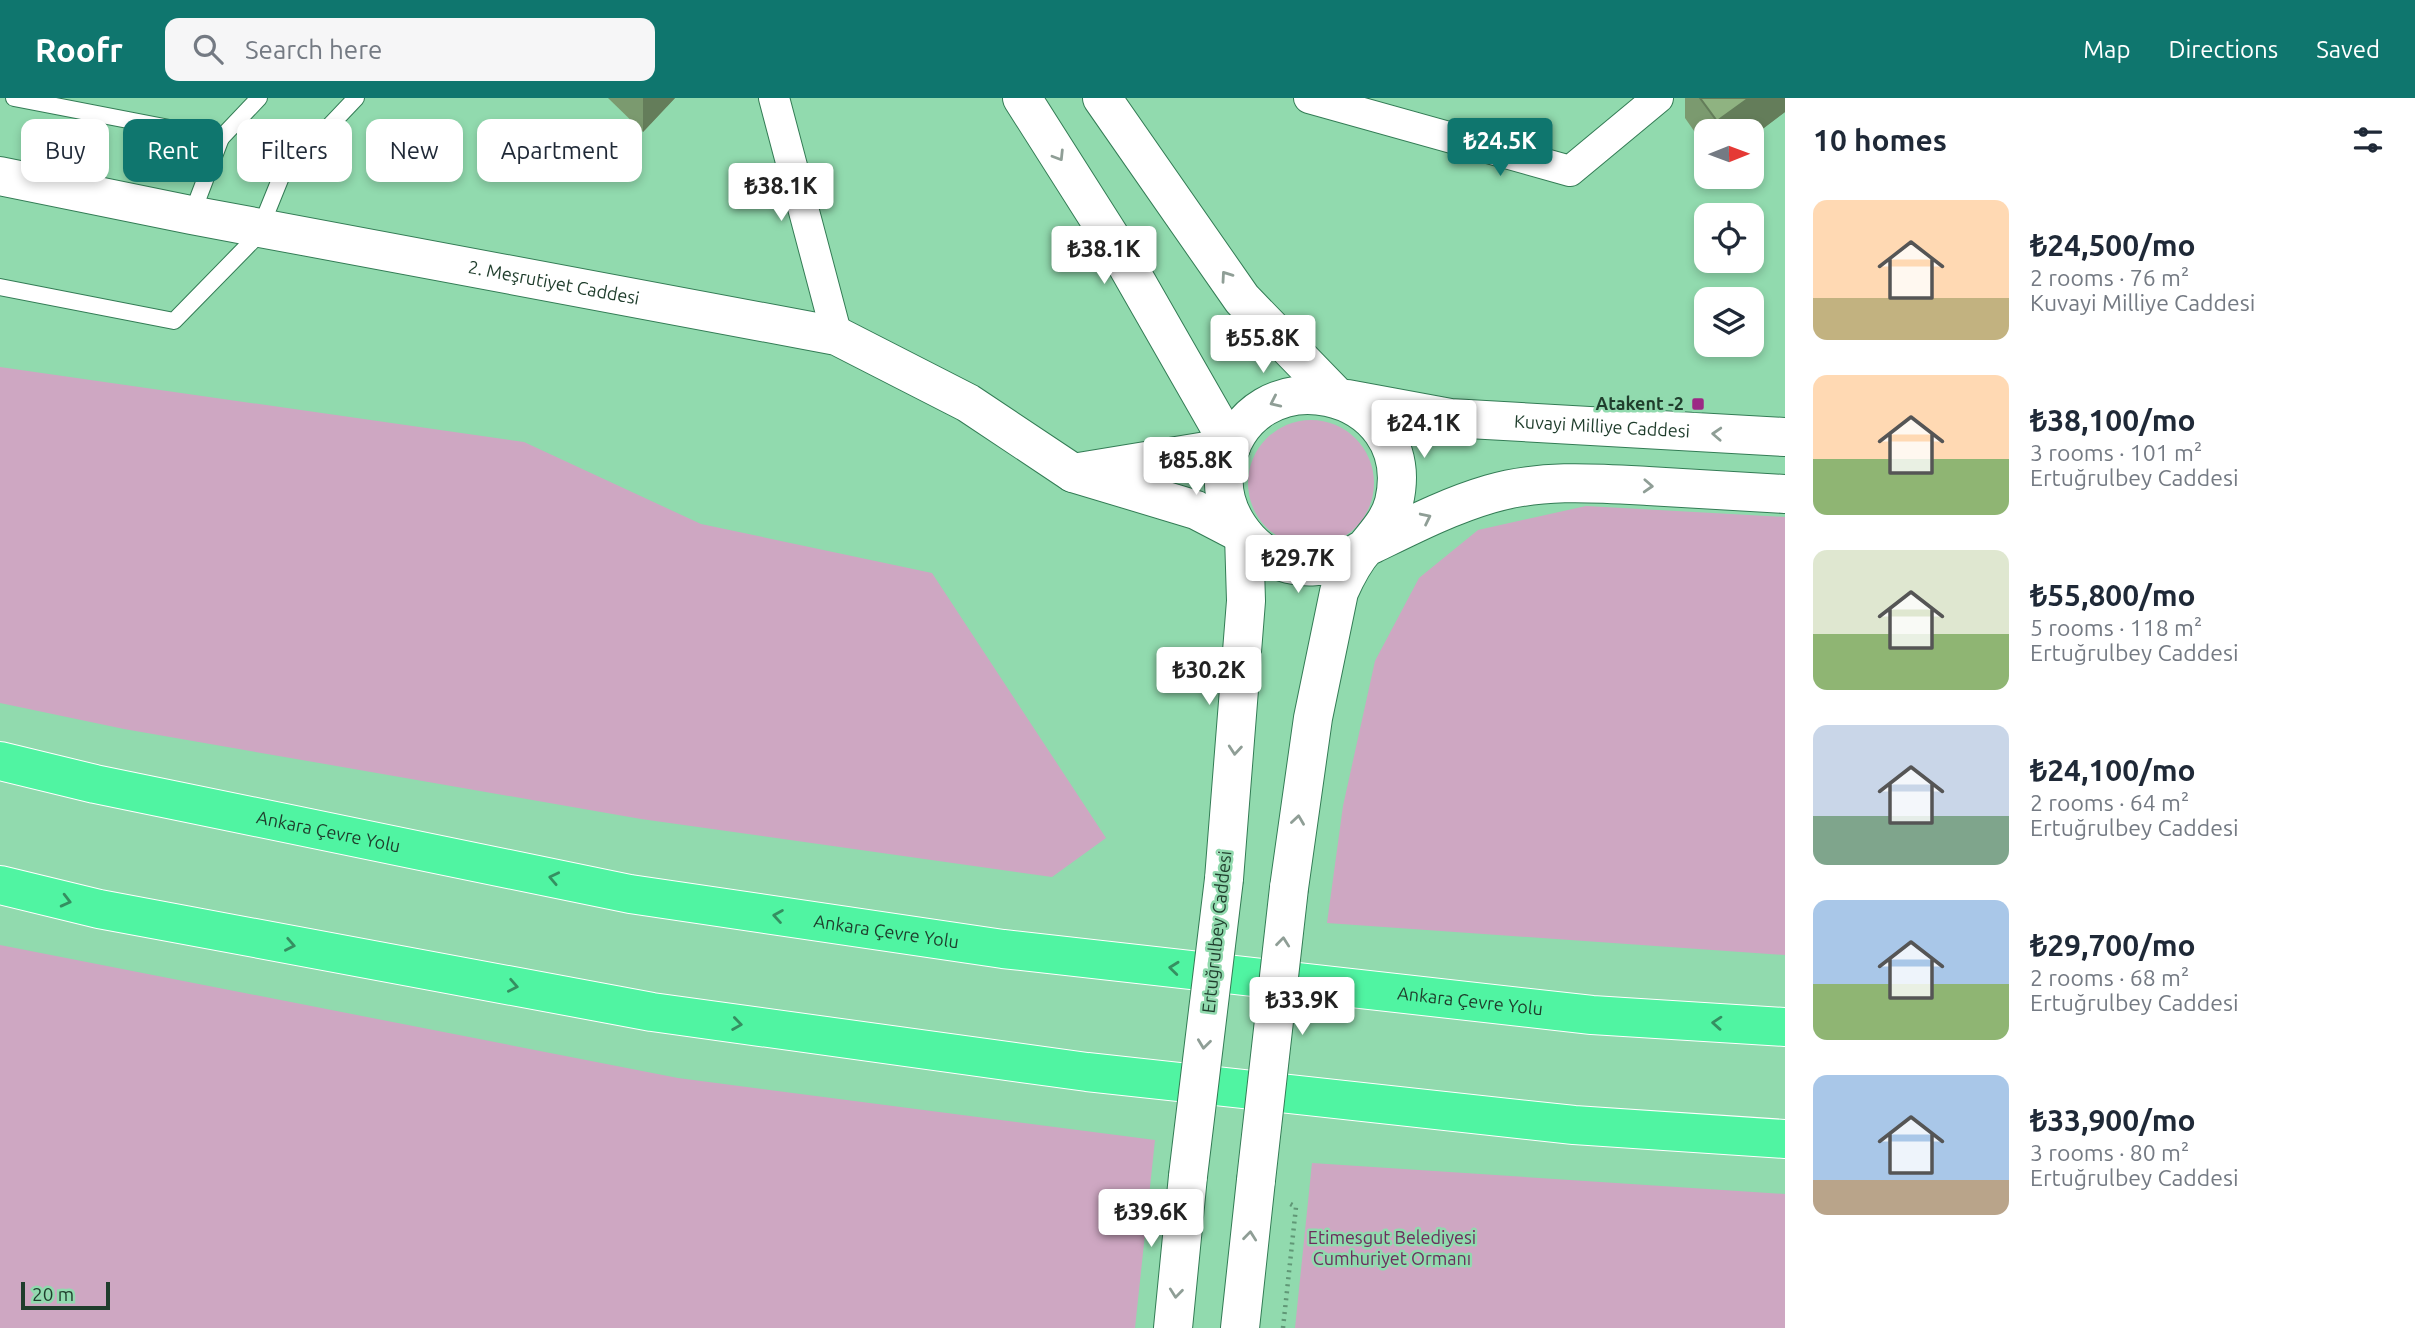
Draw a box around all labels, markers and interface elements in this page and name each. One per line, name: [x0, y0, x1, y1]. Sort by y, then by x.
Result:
search box: [165, 18, 655, 81]
icon: search: [189, 30, 227, 68]
text: Roofr: [35, 31, 123, 68]
text: Search here: [245, 35, 382, 64]
text: Map: [2083, 36, 2130, 63]
text: Directions: [2168, 36, 2278, 63]
text: Saved: [2316, 36, 2380, 63]
pin: ₺24.5K: [1443, 118, 1557, 178]
chip: Buy: [21, 119, 109, 182]
chip: Rent: [123, 119, 223, 182]
chip: Filters: [237, 119, 352, 182]
chip: New: [366, 119, 463, 182]
chip: Apartment: [477, 119, 642, 182]
north arrow: [1694, 119, 1764, 189]
map controls: [1694, 119, 1764, 357]
icon: filters: [2349, 121, 2387, 159]
text: 10 homes: [1813, 123, 1947, 157]
text: ₺24.5K: [1463, 128, 1537, 153]
one-way arrow: [1050, 148, 1063, 161]
pin: ₺38.1K: [724, 164, 838, 223]
text: ₺38.1K: [744, 173, 818, 198]
button: locate: [1694, 203, 1764, 273]
pin: ₺38.1K: [1047, 226, 1161, 286]
icon: home: [1869, 228, 1953, 312]
text: ₺24,500/mo: [2030, 228, 2196, 262]
text: ₺38.1K: [1067, 236, 1141, 261]
street label: 2. Meşrutiyet Caddesi: [467, 256, 641, 308]
text: 2 rooms · 76 m²: [2030, 265, 2189, 290]
one-way arrow: [1222, 271, 1234, 284]
button: layers: [1694, 287, 1764, 357]
text: Kuvayi Milliye Caddesi: [2030, 290, 2255, 315]
pin: ₺55.8K: [1206, 316, 1320, 375]
text: ₺55.8K: [1226, 325, 1300, 350]
place label: Atakent -2: [1596, 393, 1684, 413]
one-way arrow: [1270, 394, 1282, 408]
marker: Atakent -2: [1690, 396, 1706, 412]
pin: ₺24.1K: [1367, 400, 1481, 460]
icon: home: [1869, 403, 1953, 487]
text: ₺38,100/mo: [2030, 403, 2196, 437]
text: ₺24.1K: [1387, 410, 1461, 435]
street label: Kuvayi Milliye Caddesi: [1513, 411, 1691, 441]
one-way arrow: [1711, 426, 1722, 441]
pin: ₺85.8K: [1139, 438, 1253, 497]
text: 3 rooms · 101 m²: [2030, 440, 2202, 465]
text: ₺85.8K: [1159, 447, 1233, 472]
text: Ertuğrulbey Caddesi: [2030, 465, 2239, 490]
one-way arrow: [1643, 478, 1654, 493]
one-way arrow: [1419, 512, 1431, 526]
pin: ₺29.7K: [1241, 536, 1355, 595]
text: ₺29.7K: [1261, 545, 1335, 570]
icon: home: [1869, 578, 1953, 662]
text: ₺55,800/mo: [2030, 578, 2196, 612]
text: 5 rooms · 118 m²: [2030, 615, 2202, 640]
text: Ertuğrulbey Caddesi: [2030, 640, 2239, 665]
pin: ₺30.2K: [1152, 648, 1266, 707]
text: ₺30.2K: [1172, 657, 1246, 682]
one-way arrow: [1228, 745, 1243, 756]
icon: home: [1869, 753, 1953, 837]
text: ₺24,100/mo: [2030, 753, 2196, 787]
text: 2 rooms · 64 m²: [2030, 790, 2189, 815]
street label: Ankara Çevre Yolu: [255, 806, 402, 856]
one-way arrow: [1290, 814, 1305, 826]
text: Ertuğrulbey Caddesi: [2030, 815, 2239, 840]
street label: Ertuğrulbey Caddesi: [1198, 850, 1234, 1014]
one-way arrow: [548, 871, 560, 886]
one-way arrow: [60, 893, 72, 907]
one-way arrow: [772, 909, 784, 924]
street label: Ankara Çevre Yolu: [813, 910, 960, 951]
icon: home: [1869, 928, 1953, 1012]
text: ₺29,700/mo: [2030, 928, 2196, 962]
one-way arrow: [283, 936, 295, 951]
one-way arrow: [1275, 936, 1290, 947]
one-way arrow: [1168, 961, 1180, 976]
text: 2 rooms · 68 m²: [2030, 965, 2189, 990]
one-way arrow: [507, 978, 519, 993]
pin: ₺33.9K: [1245, 978, 1359, 1037]
street label: Ankara Çevre Yolu: [1396, 982, 1544, 1018]
text: ₺33.9K: [1265, 987, 1339, 1012]
text: Ertuğrulbey Caddesi: [2030, 990, 2239, 1015]
one-way arrow: [732, 1016, 743, 1031]
one-way arrow: [1711, 1016, 1722, 1031]
one-way arrow: [1197, 1039, 1212, 1050]
icon: home: [1869, 1103, 1953, 1187]
text: ₺33,900/mo: [2030, 1103, 2196, 1137]
text: 3 rooms · 80 m²: [2030, 1140, 2189, 1165]
text: Ertuğrulbey Caddesi: [2030, 1165, 2239, 1190]
pin: ₺39.6K: [1094, 1190, 1208, 1249]
text: ₺39.6K: [1114, 1199, 1188, 1224]
park label: Etimesgut Belediyesi Cumhuriyet Ormanı: [1308, 1227, 1476, 1268]
one-way arrow: [1242, 1230, 1257, 1242]
scale bar: [21, 1279, 110, 1311]
text: 20 m: [32, 1283, 74, 1305]
one-way arrow: [1169, 1288, 1184, 1299]

